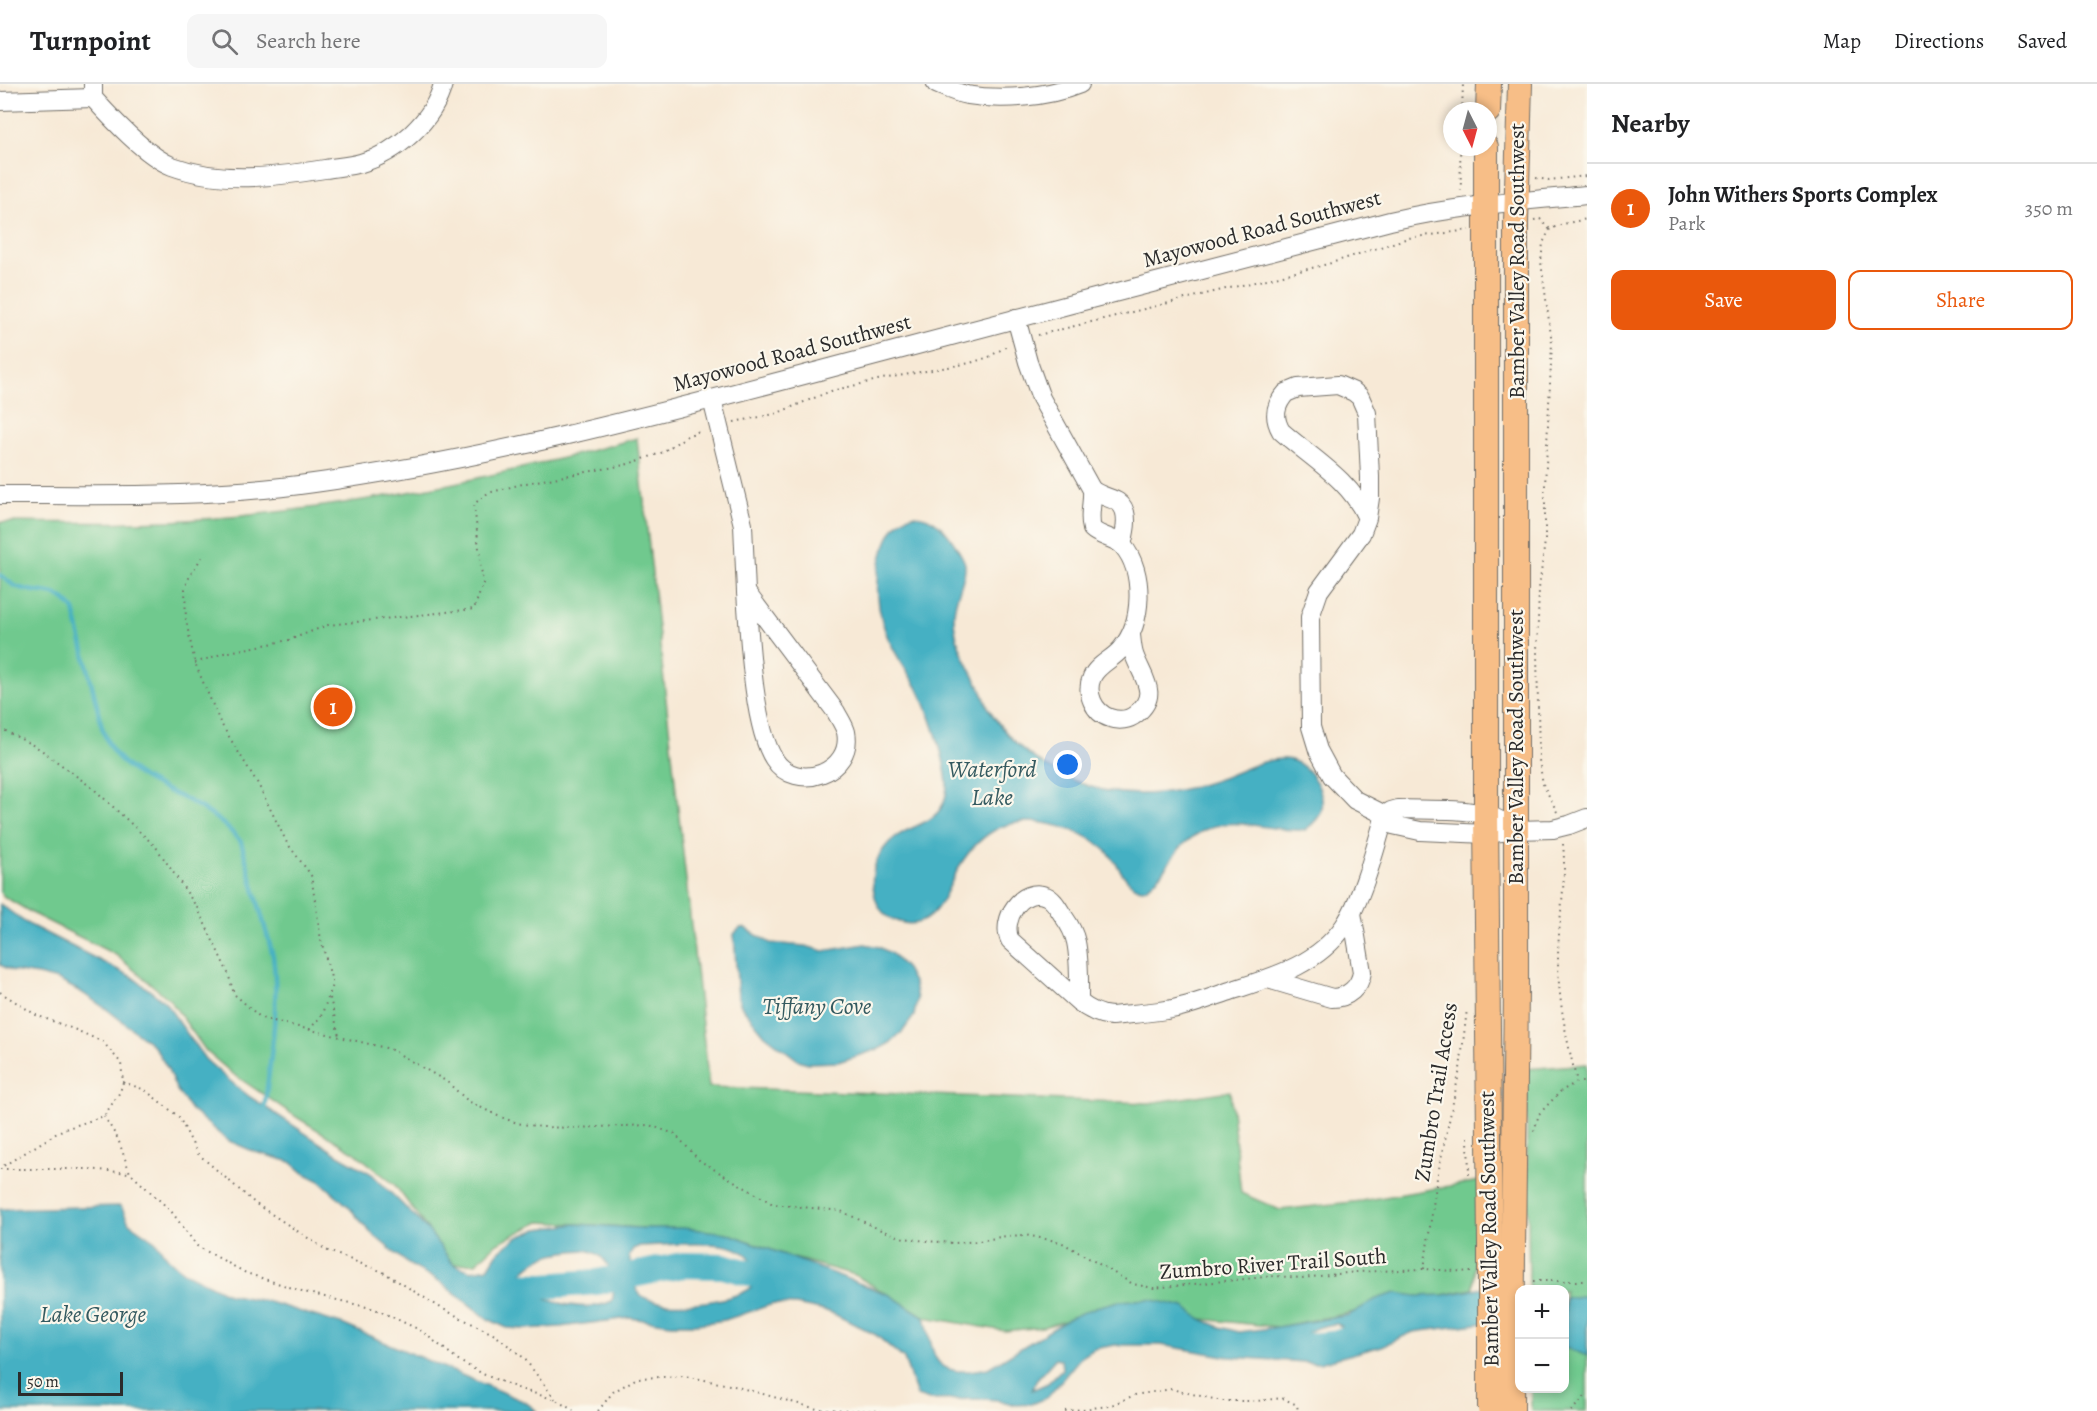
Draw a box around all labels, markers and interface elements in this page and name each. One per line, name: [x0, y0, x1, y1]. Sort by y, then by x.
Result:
search box: [187, 14, 607, 68]
text: Turnpoint: [30, 22, 151, 60]
icon: search: [208, 25, 241, 58]
text: Search here: [256, 26, 361, 56]
text: Map: [1823, 27, 1861, 55]
text: Directions: [1894, 27, 1984, 55]
text: Saved: [2017, 27, 2067, 55]
north arrow: [1443, 102, 1497, 156]
text: Nearby: [1611, 106, 1690, 141]
street label: Bamber Valley Road Southwest: [1502, 123, 1532, 399]
text: John Withers Sports Complex: [1668, 180, 1938, 210]
street label: Mayowood Road Southwest: [1140, 183, 1384, 275]
text: 1: [1627, 195, 1634, 222]
text: 350 m: [2025, 195, 2073, 222]
text: Park: [1668, 210, 1706, 237]
button: Save: [1611, 270, 1836, 330]
button: Share: [1848, 270, 2073, 330]
street label: Mayowood Road Southwest: [670, 307, 914, 399]
street label: Bamber Valley Road Southwest: [1501, 609, 1531, 885]
pin: 1: [314, 684, 352, 730]
your location: [1053, 750, 1082, 779]
water label: Waterford Lake: [948, 753, 1036, 813]
water label: Tiffany Cove: [763, 990, 872, 1022]
street label: Zumbro Trail Access: [1407, 1000, 1465, 1184]
street label: Bamber Valley Road Southwest: [1472, 1091, 1506, 1367]
street label: Zumbro River Trail South: [1158, 1241, 1388, 1287]
map controls: [1515, 1285, 1569, 1393]
button: +: [1515, 1285, 1569, 1339]
water label: Lake George: [40, 1298, 147, 1330]
button: −: [1515, 1339, 1569, 1393]
scale bar: [18, 1369, 123, 1396]
text: 50 m: [27, 1371, 59, 1393]

